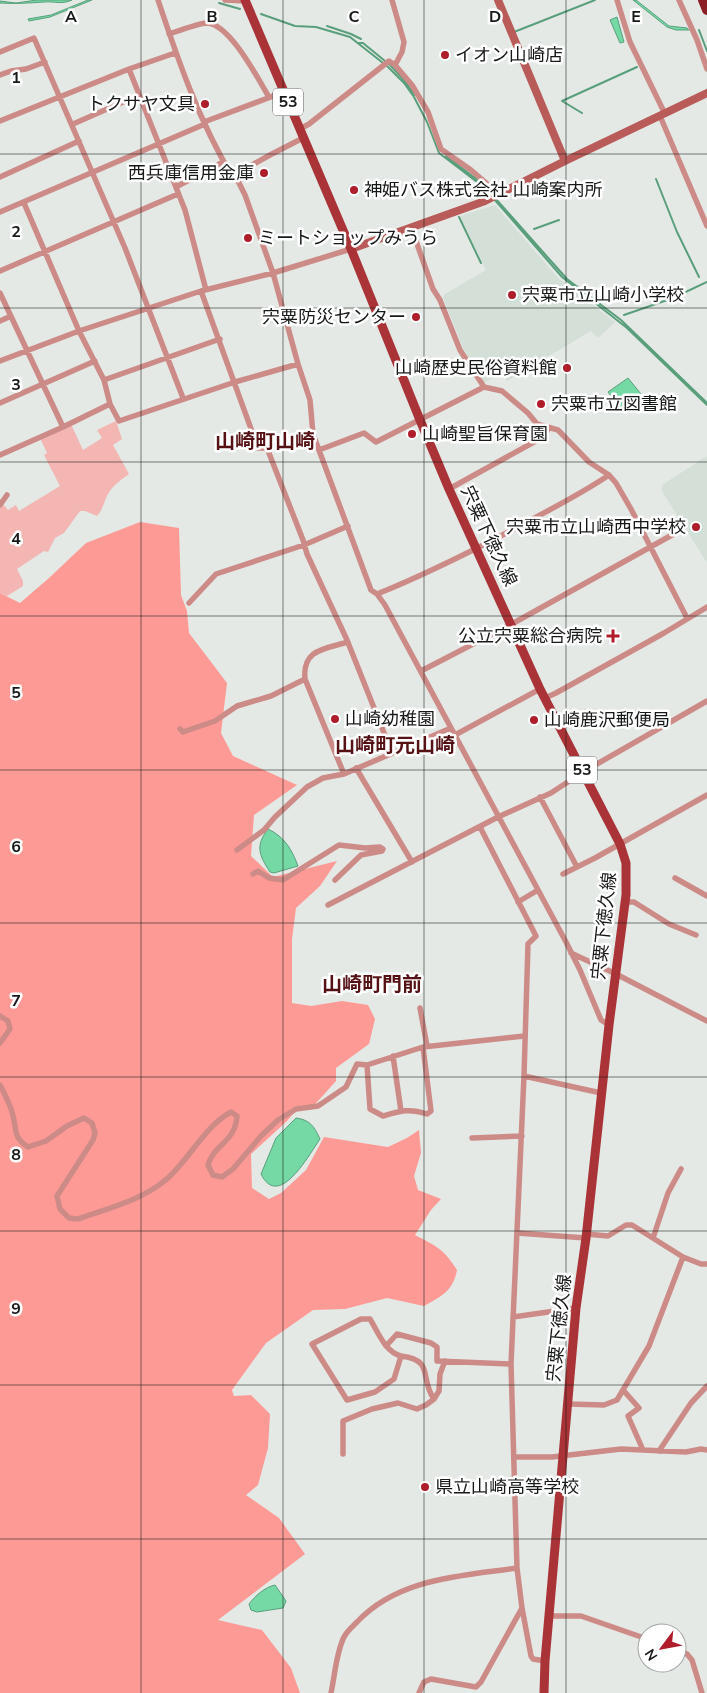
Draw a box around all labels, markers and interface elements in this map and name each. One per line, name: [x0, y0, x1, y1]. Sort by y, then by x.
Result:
text: A: [65, 6, 77, 28]
text: B: [206, 6, 218, 28]
text: C: [349, 6, 360, 28]
text: D: [489, 6, 501, 28]
text: E: [631, 6, 641, 28]
place label: イオン山崎店: [455, 43, 563, 67]
marker: イオン山崎店: [439, 49, 451, 61]
text: 1: [11, 67, 21, 89]
road number: 53: [273, 88, 303, 115]
place label: トクサヤ文具: [87, 92, 195, 116]
marker: トクサヤ文具: [199, 98, 211, 110]
place label: 西兵庫信用金庫: [128, 161, 254, 185]
marker: 西兵庫信用金庫: [258, 167, 270, 179]
place label: 神姫バス株式会社 山崎案内所: [364, 178, 603, 202]
marker: 神姫バス株式会社 山崎案内所: [348, 184, 360, 196]
text: 2: [11, 221, 21, 243]
place label: ミートショップみうら: [258, 226, 438, 250]
marker: ミートショップみうら: [242, 232, 254, 244]
place label: 宍粟市立山崎小学校: [522, 283, 684, 307]
marker: 宍粟市立山崎小学校: [506, 289, 518, 301]
place label: 宍粟防災センター: [262, 305, 406, 329]
marker: 宍粟防災センター: [410, 311, 422, 323]
place label: 山崎歴史民俗資料館: [395, 356, 557, 380]
marker: 山崎歴史民俗資料館: [561, 362, 573, 374]
text: 3: [11, 374, 21, 396]
place label: 宍粟市立図書館: [551, 392, 677, 416]
marker: 宍粟市立図書館: [535, 398, 547, 410]
place label: 山崎聖旨保育園: [422, 422, 548, 446]
district label: 山崎町山崎: [215, 428, 315, 455]
marker: 山崎聖旨保育園: [406, 428, 418, 440]
street label: 宍粟下徳久線: [455, 482, 523, 590]
place label: 宍粟市立山崎西中学校: [506, 515, 686, 539]
marker: 宍粟市立山崎西中学校: [690, 521, 702, 533]
text: 4: [11, 528, 21, 550]
place label: 公立宍粟総合病院: [458, 624, 602, 648]
marker: 公立宍粟総合病院: [606, 629, 620, 643]
text: 5: [11, 682, 21, 704]
place label: 山崎幼稚園: [345, 707, 435, 731]
place label: 山崎鹿沢郵便局: [544, 708, 670, 732]
marker: 山崎幼稚園: [329, 713, 341, 725]
marker: 山崎鹿沢郵便局: [528, 714, 540, 726]
district label: 山崎町元山崎: [335, 732, 455, 759]
road number: 53: [567, 756, 597, 784]
text: 6: [11, 836, 21, 858]
street label: 宍粟下徳久線: [586, 871, 622, 981]
district label: 山崎町門前: [322, 971, 422, 998]
text: 7: [11, 990, 21, 1012]
text: 8: [11, 1144, 21, 1166]
street label: 宍粟下徳久線: [541, 1273, 577, 1383]
text: 9: [11, 1298, 21, 1320]
place label: 県立山崎高等学校: [435, 1475, 579, 1499]
marker: 県立山崎高等学校: [419, 1481, 431, 1493]
north arrow: [637, 1623, 687, 1673]
text: N: [641, 1645, 662, 1664]

